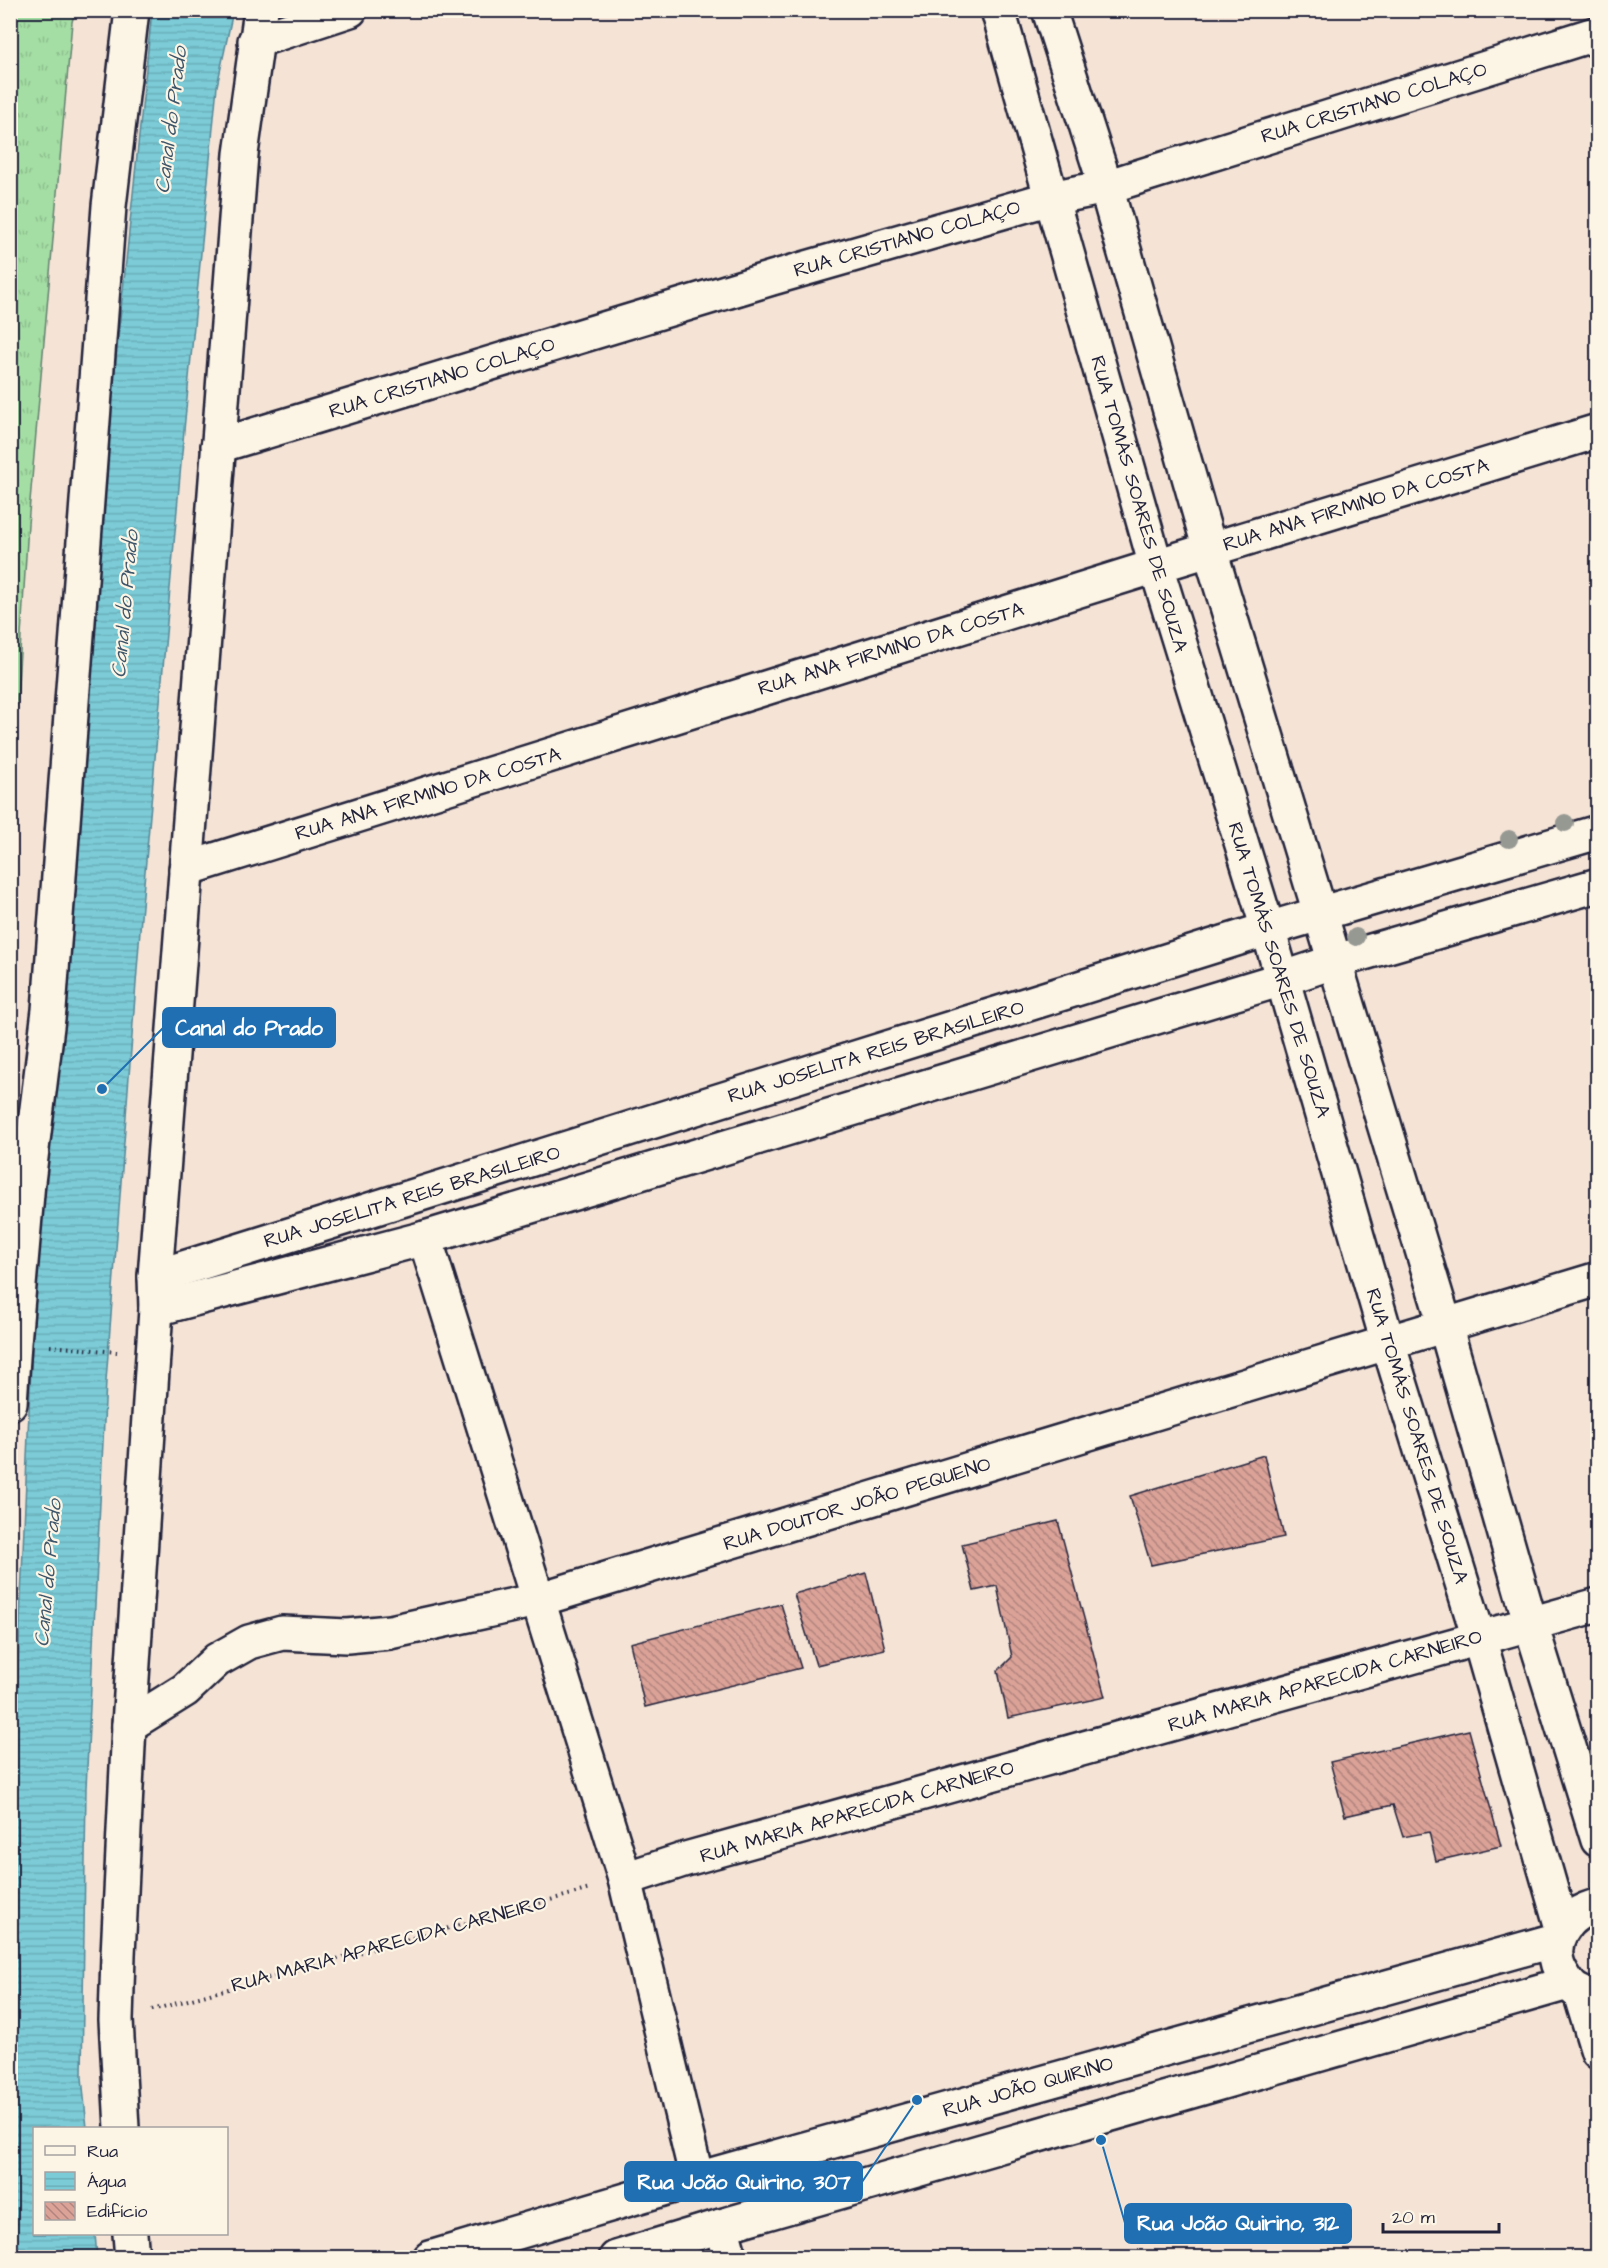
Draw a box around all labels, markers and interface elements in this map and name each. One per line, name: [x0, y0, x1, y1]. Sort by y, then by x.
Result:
water label: Canal do Prado: [148, 43, 195, 195]
street label: RUA CRISTIANO COLAÇO: [1258, 55, 1490, 151]
street label: RUA CRISTIANO COLAÇO: [790, 193, 1024, 285]
street label: RUA CRISTIANO COLAÇO: [326, 330, 558, 426]
street label: RUA TOMÁS SOARES DE SOUZA: [1083, 352, 1195, 656]
street label: RUA ANA FIRMINO DA COSTA: [1220, 451, 1493, 559]
water label: Canal do Prado: [104, 527, 146, 679]
street label: RUA ANA FIRMINO DA COSTA: [755, 595, 1028, 703]
street label: RUA ANA FIRMINO DA COSTA: [292, 740, 565, 848]
street label: RUA TOMÁS SOARES DE SOUZA: [1221, 819, 1337, 1121]
street label: RUA JOSELITA REIS BRASILEIRO: [724, 993, 1028, 1111]
callout: Canal do Prado: [163, 1008, 335, 1047]
text: Canal do Prado: [175, 1014, 323, 1043]
street label: RUA JOSELITA REIS BRASILEIRO: [260, 1138, 564, 1256]
street label: RUA TOMÁS SOARES DE SOUZA: [1359, 1285, 1475, 1587]
street label: RUA DOUTOR JOÃO PEQUENO: [720, 1450, 994, 1558]
water label: Canal do Prado: [27, 1496, 69, 1648]
street label: RUA MARIA APARECIDA CARNEIRO: [1165, 1623, 1485, 1739]
street label: RUA MARIA APARECIDA CARNEIRO: [697, 1754, 1017, 1870]
street label: RUA MARIA APARECIDA CARNEIRO: [228, 1888, 550, 2000]
street label: RUA JOÃO QUIRINO: [939, 2049, 1117, 2125]
legend: [33, 2127, 228, 2235]
text: Rua: [87, 2139, 118, 2164]
callout: Rua João Quirino, 307: [625, 2162, 862, 2201]
text: Rua João Quirino, 307: [637, 2168, 851, 2197]
text: Água: [87, 2169, 126, 2195]
scale bar: [1383, 2196, 1498, 2234]
text: Edifício: [87, 2199, 147, 2224]
callout: Rua João Quirino, 312: [1125, 2204, 1351, 2243]
text: 20 m: [1392, 2205, 1435, 2230]
text: Rua João Quirino, 312: [1137, 2209, 1340, 2238]

